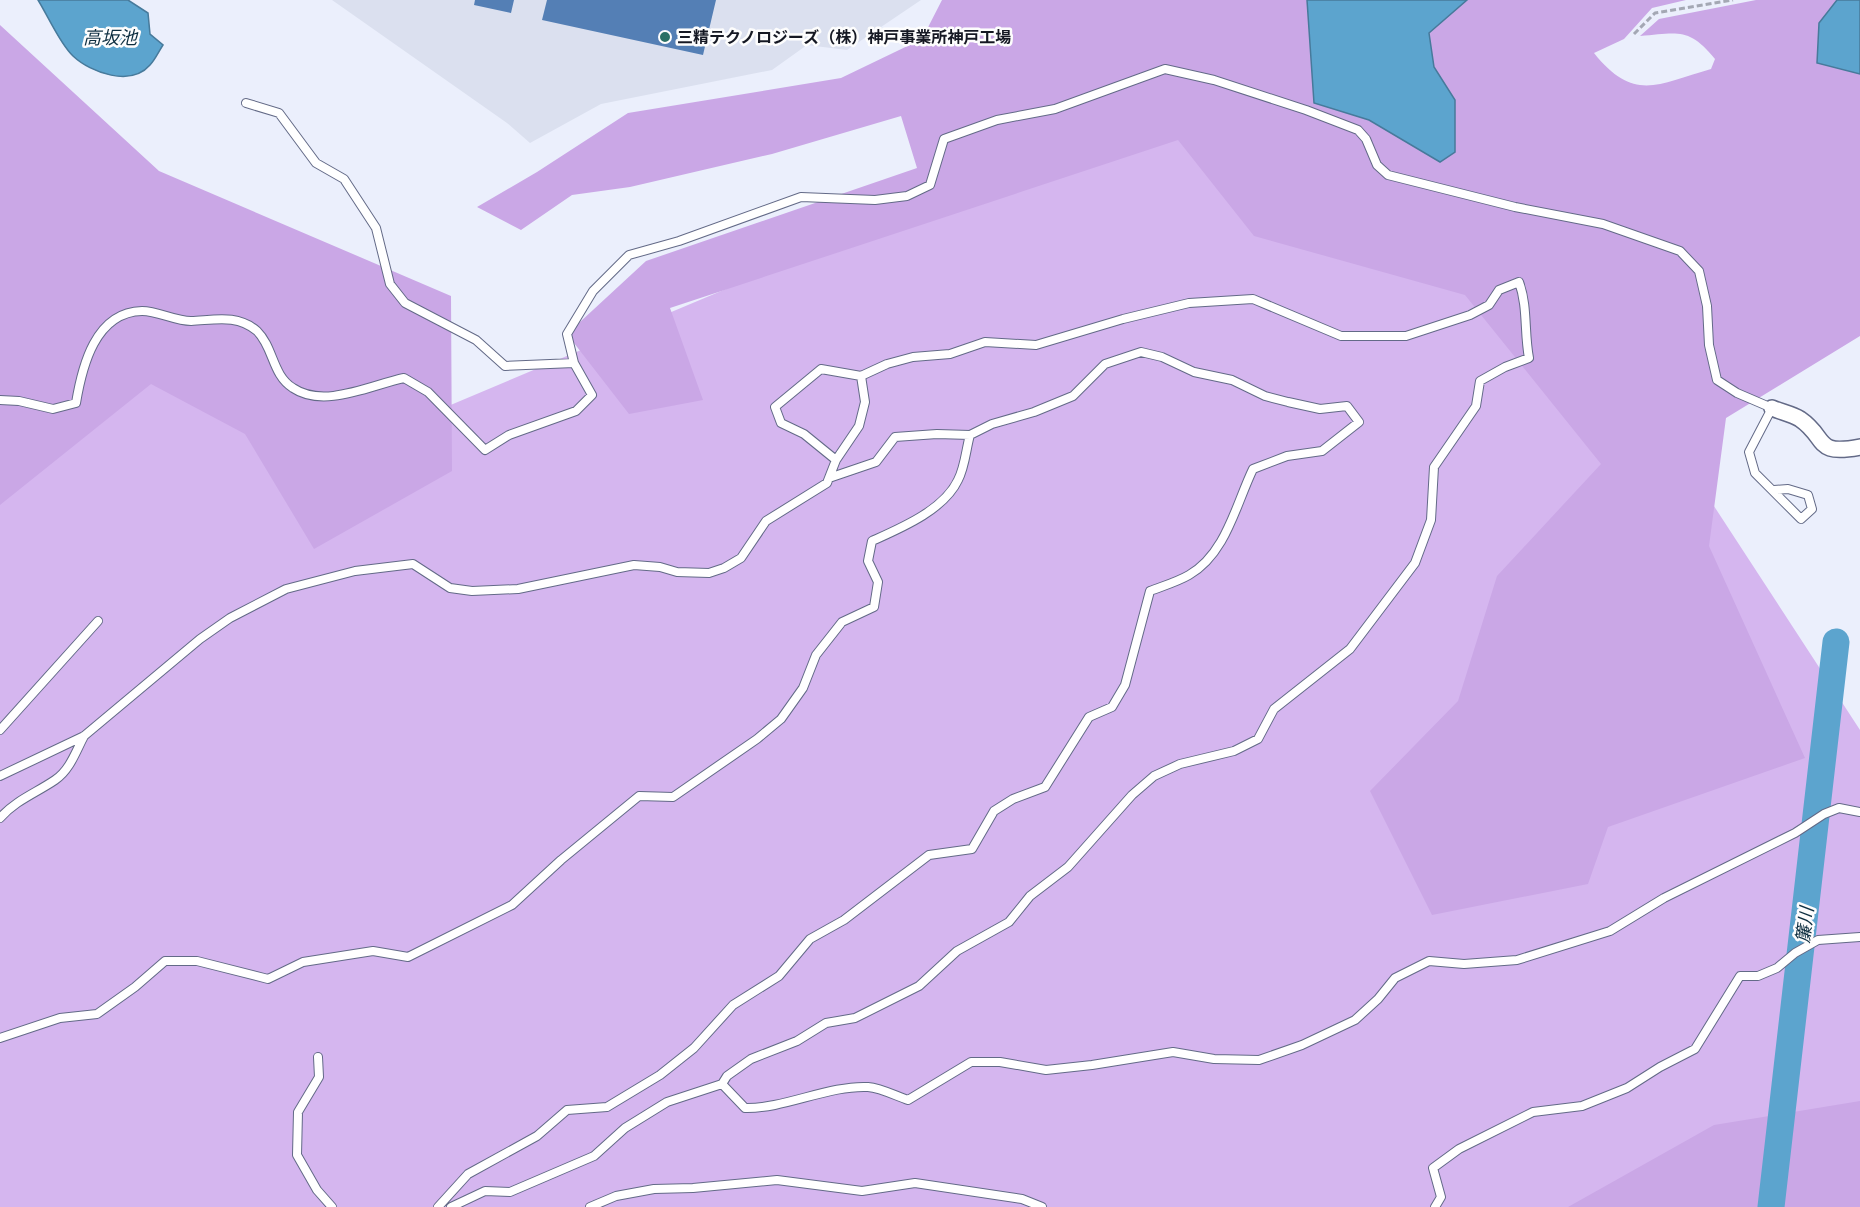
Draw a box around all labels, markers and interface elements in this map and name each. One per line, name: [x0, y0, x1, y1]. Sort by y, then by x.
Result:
water label: 高坂池: [83, 25, 139, 49]
place label: 三精テクノロジーズ（株）神戸事業所神戸工場: [677, 26, 1011, 48]
marker: 三精テクノロジーズ（株）神戸事業所神戸工場: [658, 30, 672, 44]
water label: 簾川: [1790, 904, 1818, 944]

